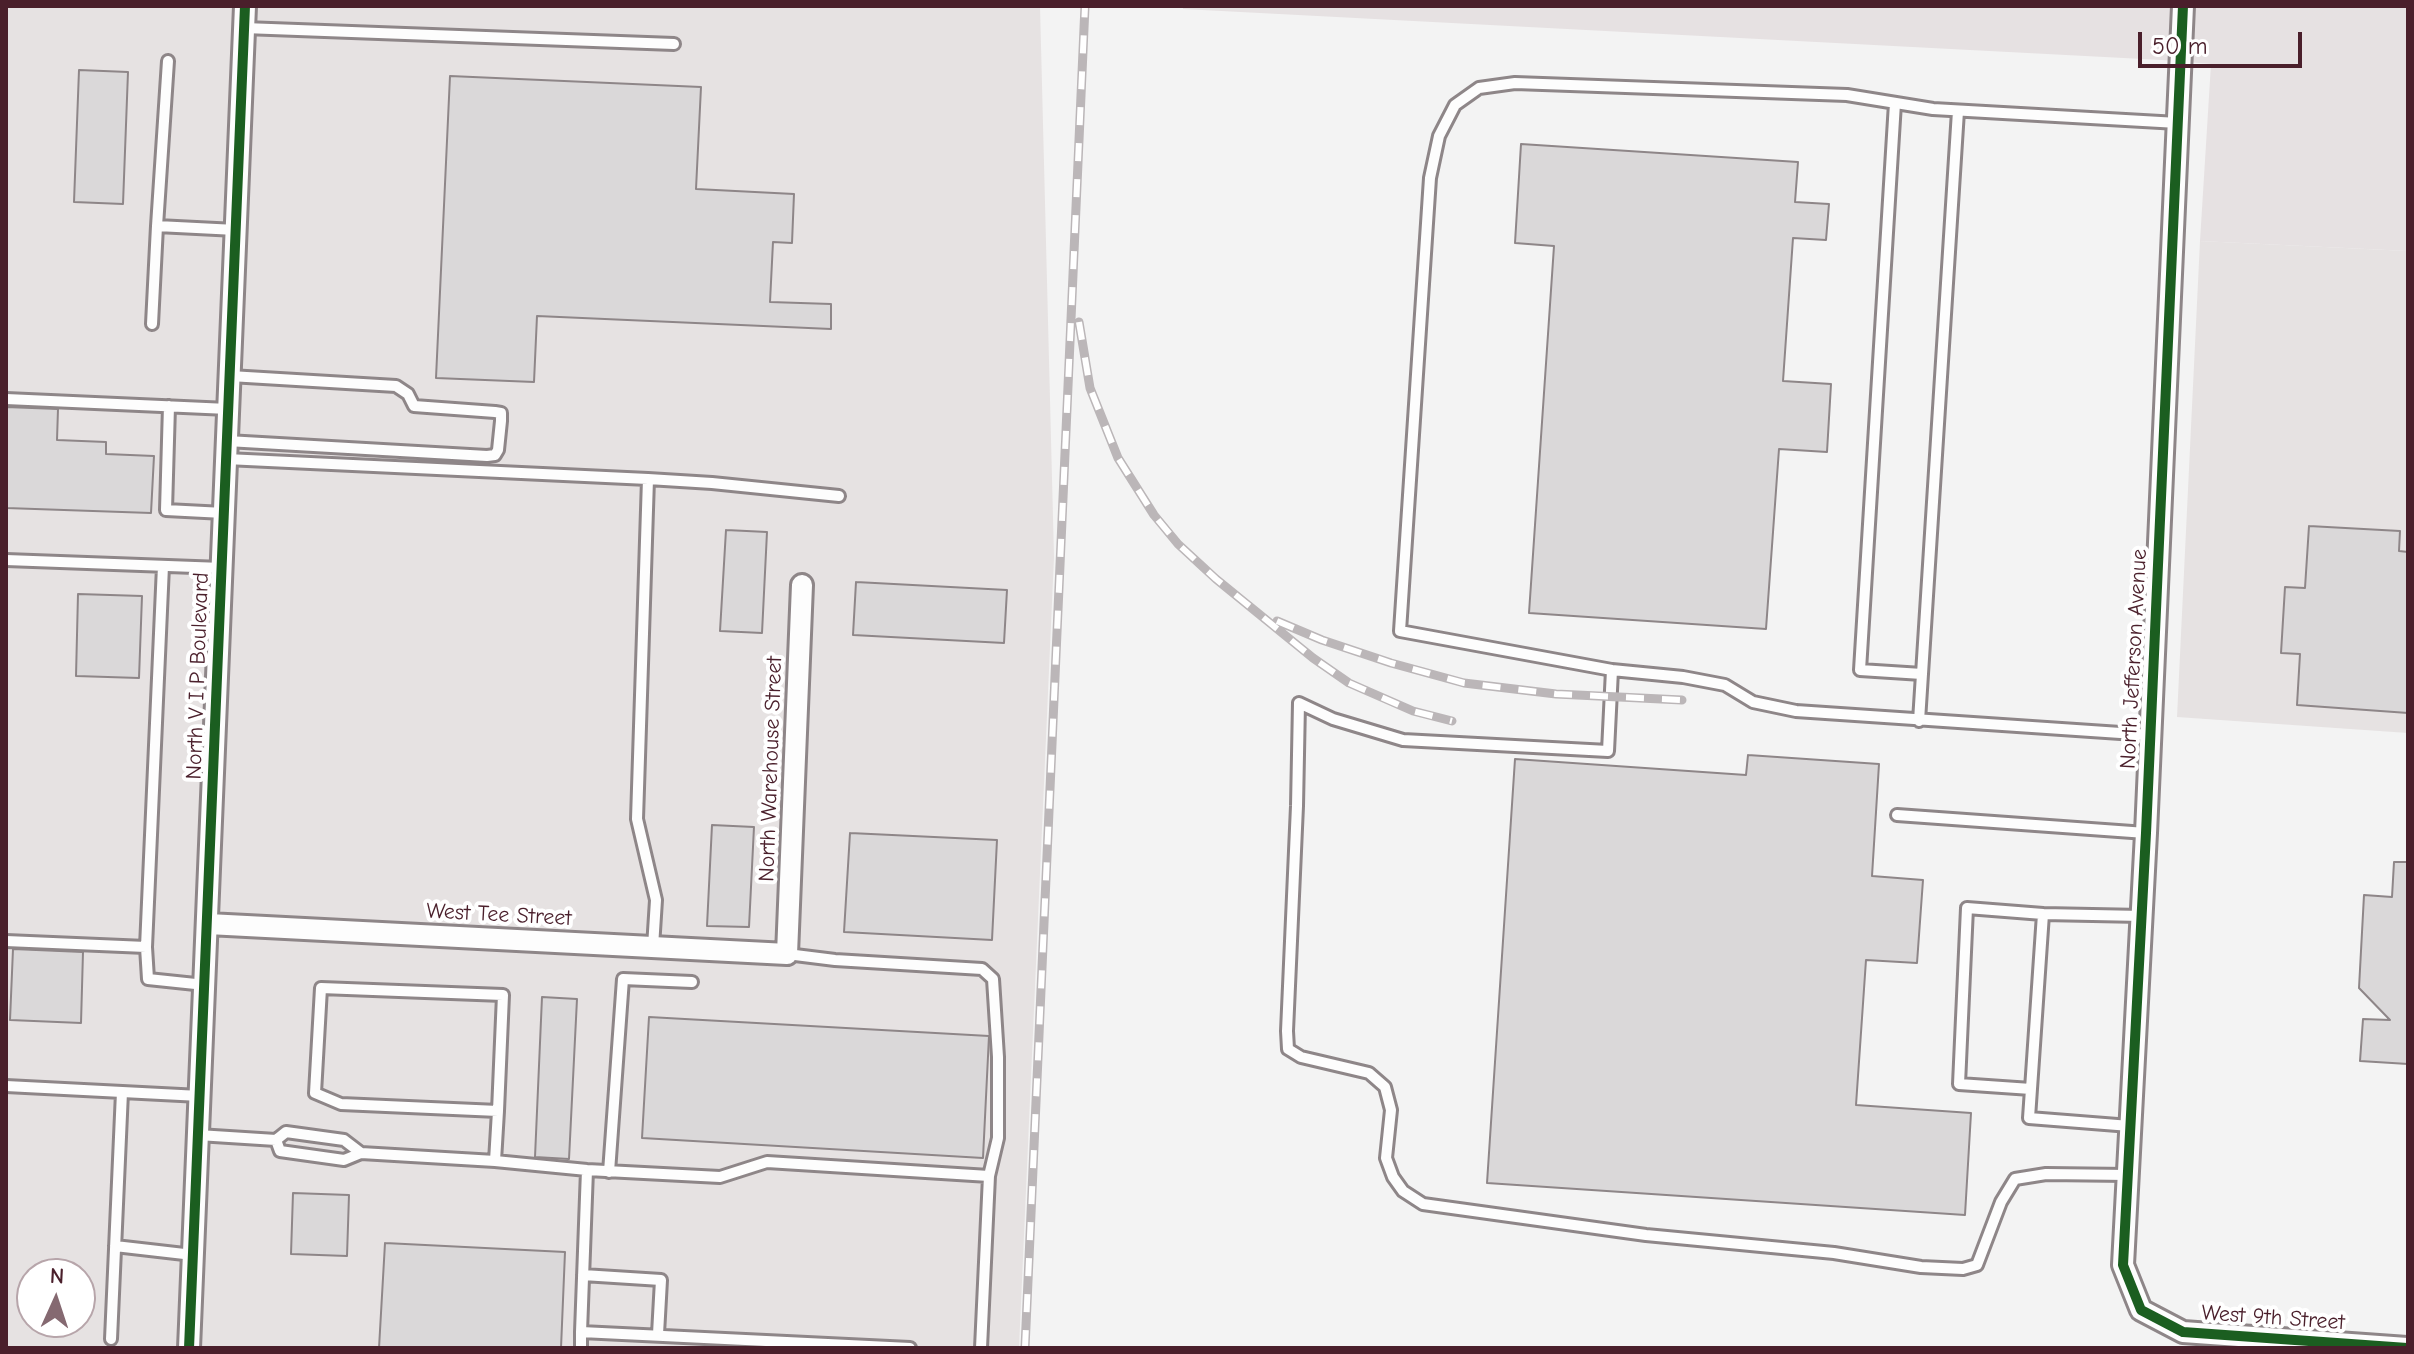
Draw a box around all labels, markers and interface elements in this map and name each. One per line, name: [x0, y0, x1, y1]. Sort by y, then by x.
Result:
scale bar: [2142, 16, 2306, 66]
text: 50 m: [2152, 32, 2208, 60]
street label: North Jefferson Avenue: [2115, 548, 2153, 770]
street label: North V I P Boulevard: [181, 572, 215, 780]
street label: North Warehouse Street: [754, 656, 788, 882]
street label: West Tee Street: [426, 898, 572, 932]
north arrow: [16, 1258, 96, 1338]
text: N: [49, 1263, 65, 1289]
street label: West 9th Street: [2200, 1300, 2346, 1336]

